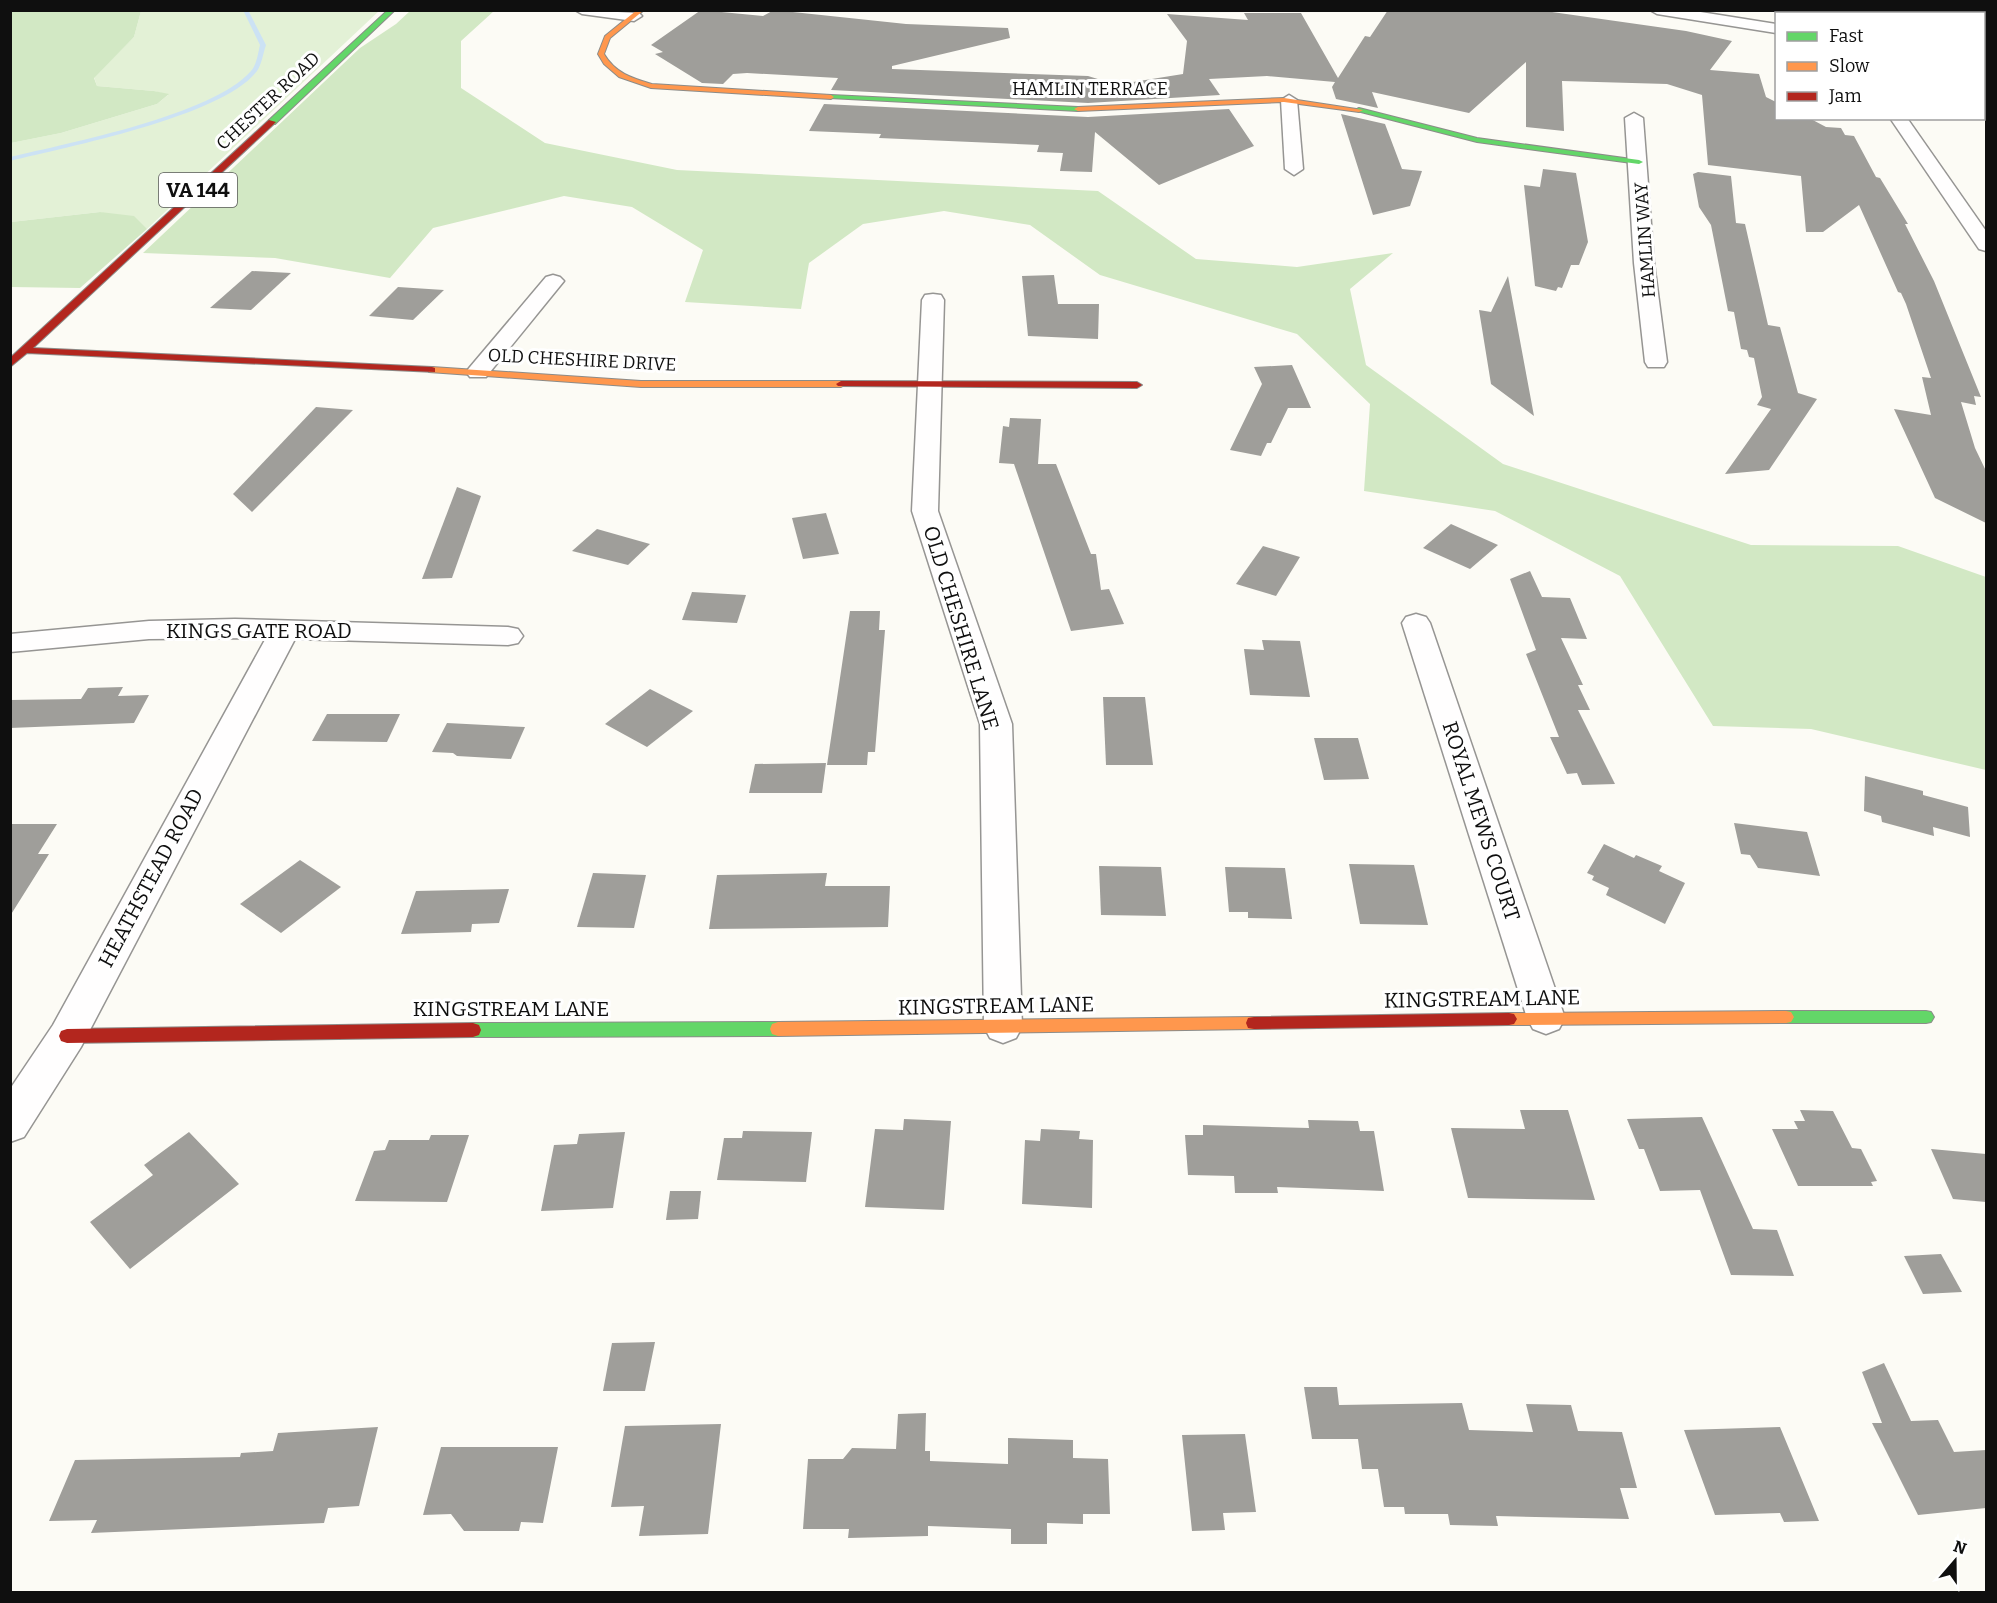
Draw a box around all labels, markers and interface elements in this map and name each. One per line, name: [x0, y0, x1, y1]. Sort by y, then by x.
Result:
legend: [1775, 12, 1985, 120]
text: Fast: [1829, 25, 1864, 47]
street label: CHESTER ROAD: [212, 47, 324, 155]
text: Slow: [1829, 55, 1870, 77]
street label: HAMLIN TERRACE: [1012, 78, 1168, 100]
text: Jam: [1828, 85, 1862, 107]
road number: VA 144: [159, 173, 237, 207]
street label: HAMLIN WAY: [1630, 181, 1660, 299]
street label: OLD CHESHIRE DRIVE: [487, 344, 677, 376]
street label: OLD CHESHIRE LANE: [917, 523, 1005, 733]
street label: KINGS GATE ROAD: [166, 618, 352, 644]
street label: ROYAL MEWS COURT: [1436, 718, 1526, 924]
street label: HEATHSTEAD ROAD: [93, 784, 209, 972]
street label: KINGSTREAM LANE: [1384, 984, 1580, 1014]
street label: KINGSTREAM LANE: [898, 991, 1094, 1021]
street label: KINGSTREAM LANE: [413, 996, 609, 1022]
north arrow: [1925, 1531, 1985, 1591]
text: N: [1951, 1536, 1969, 1558]

